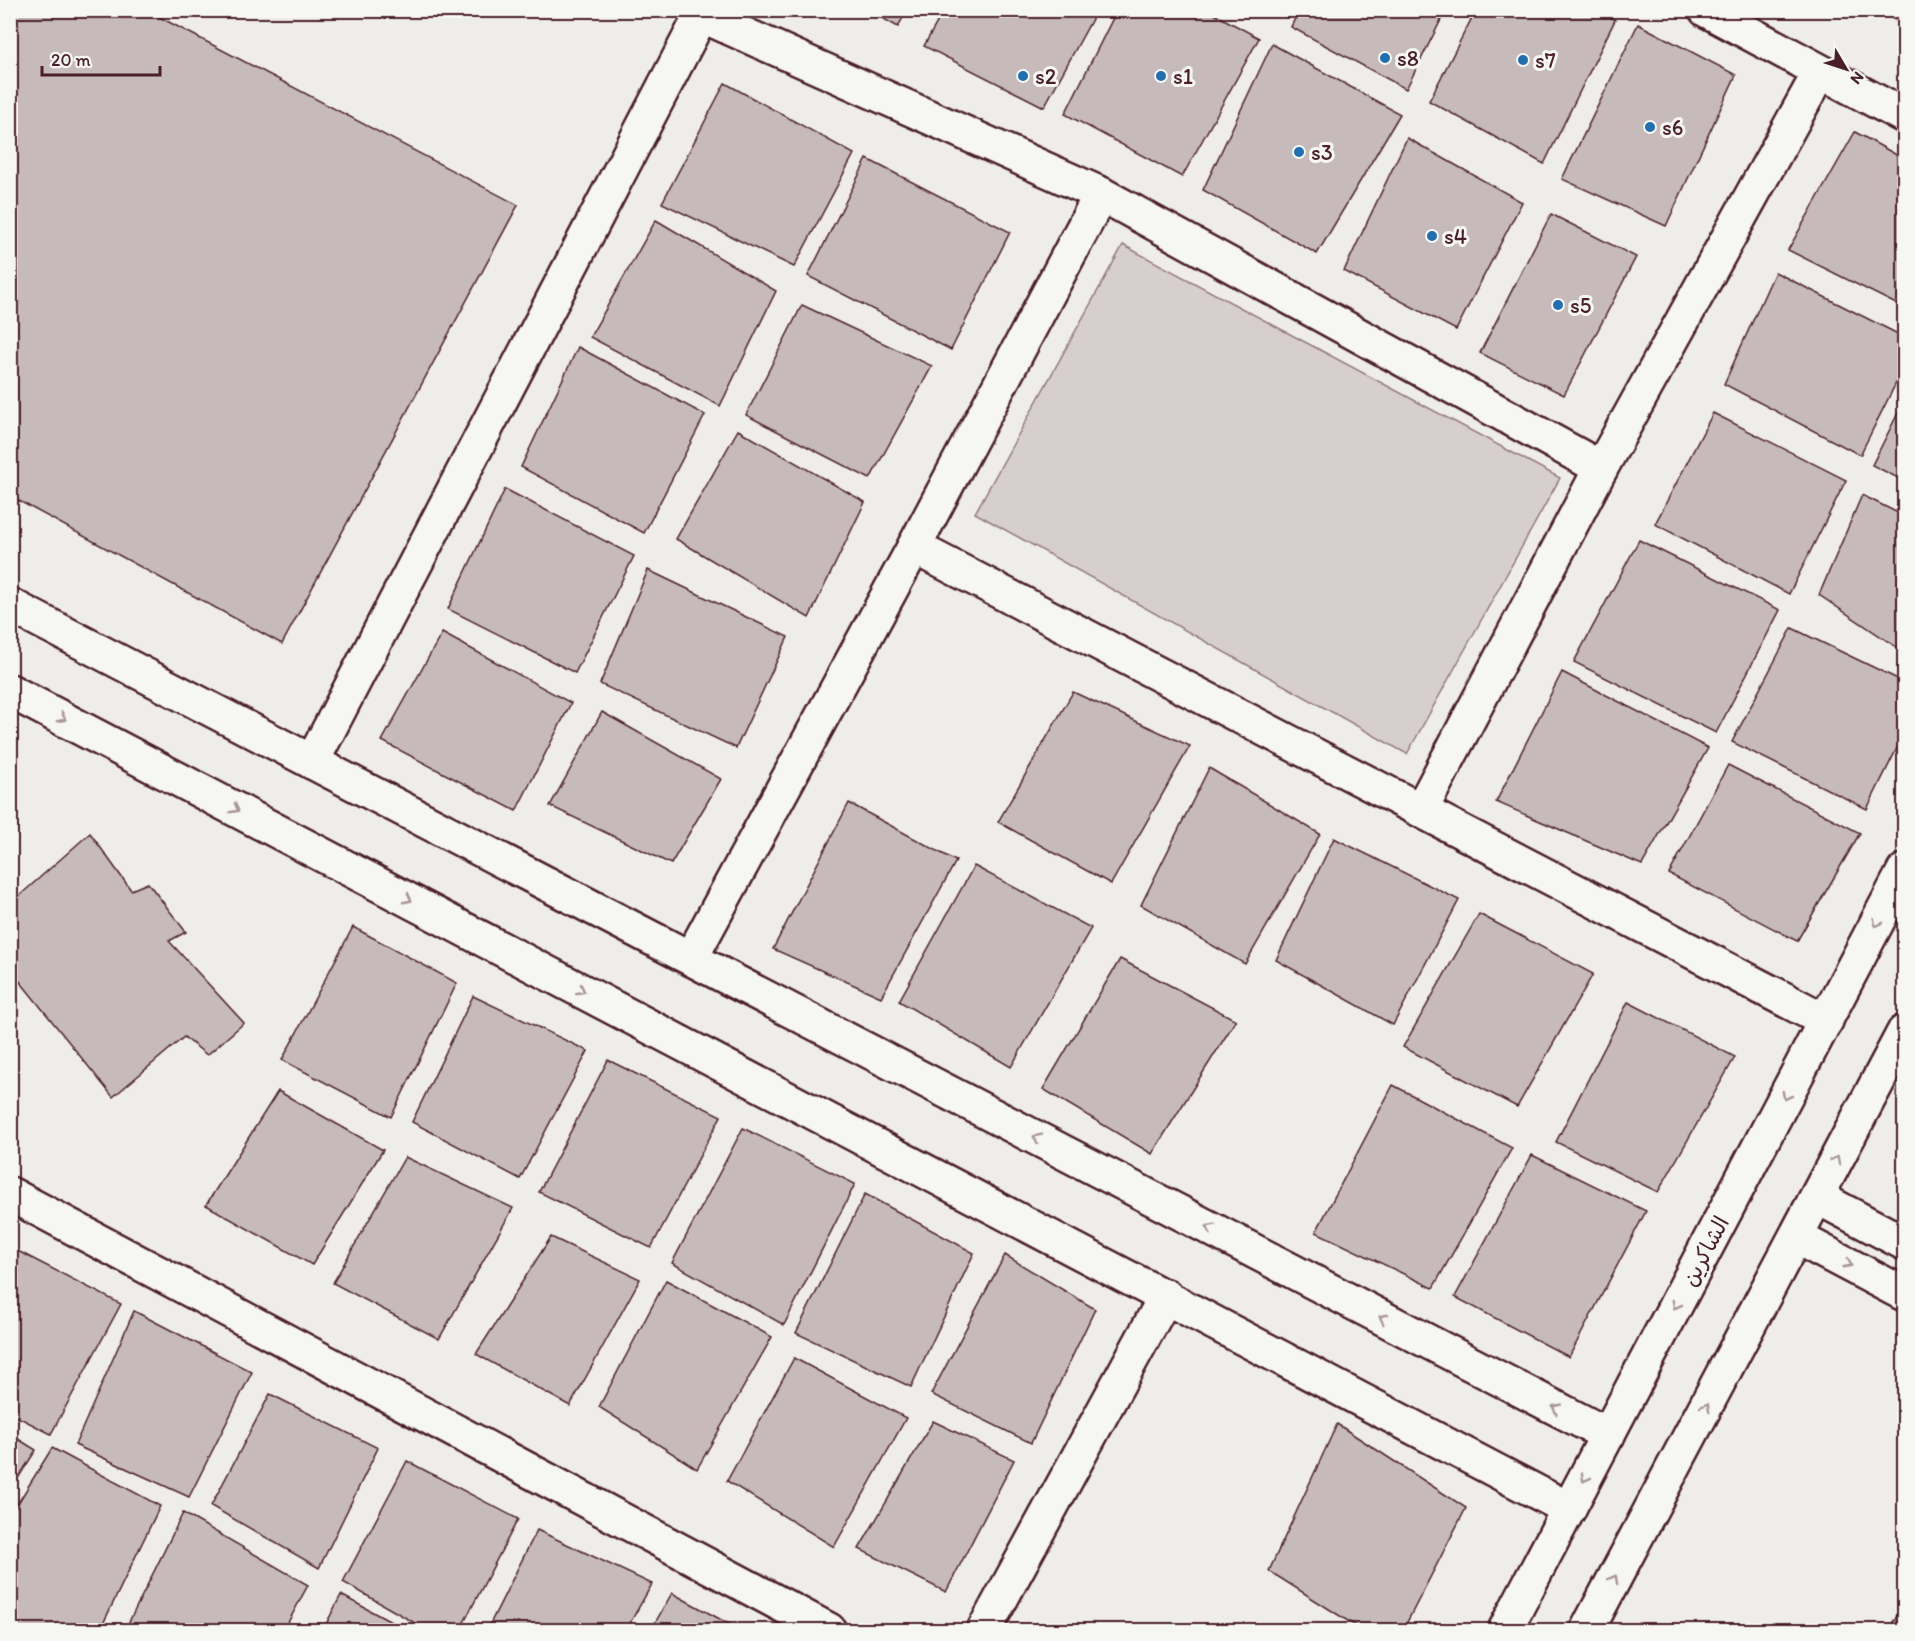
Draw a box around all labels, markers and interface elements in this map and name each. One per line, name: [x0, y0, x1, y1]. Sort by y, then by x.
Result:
scale bar: [42, 39, 160, 77]
north arrow: [1816, 39, 1876, 99]
place label: s8: [1397, 45, 1419, 72]
place label: s7: [1535, 47, 1556, 74]
text: 20 m: [51, 49, 91, 71]
marker: s8: [1378, 51, 1392, 65]
marker: s7: [1516, 53, 1530, 67]
place label: s2: [1035, 63, 1057, 90]
place label: s1: [1173, 63, 1193, 90]
text: N: [1846, 68, 1868, 88]
marker: s2: [1016, 69, 1030, 83]
marker: s1: [1154, 69, 1168, 83]
place label: s6: [1662, 114, 1683, 141]
marker: s6: [1643, 120, 1657, 134]
place label: s3: [1311, 139, 1333, 166]
marker: s3: [1292, 145, 1306, 159]
place label: s4: [1444, 223, 1467, 250]
marker: s4: [1425, 229, 1439, 243]
place label: s5: [1570, 292, 1591, 319]
marker: s5: [1551, 298, 1565, 312]
one-way arrow: [56, 711, 67, 723]
one-way arrow: [229, 802, 239, 813]
one-way arrow: [401, 892, 412, 904]
one-way arrow: [1873, 917, 1884, 927]
one-way arrow: [574, 983, 585, 994]
one-way arrow: [1782, 1089, 1794, 1100]
one-way arrow: [1033, 1134, 1043, 1145]
one-way arrow: [1829, 1156, 1840, 1166]
street label: الشاكرين: [1676, 1212, 1735, 1291]
one-way arrow: [1206, 1224, 1216, 1235]
one-way arrow: [1841, 1257, 1852, 1269]
one-way arrow: [1672, 1299, 1683, 1310]
one-way arrow: [1379, 1314, 1389, 1325]
one-way arrow: [1699, 1402, 1710, 1413]
one-way arrow: [1552, 1404, 1563, 1415]
one-way arrow: [1581, 1472, 1593, 1483]
one-way arrow: [1607, 1575, 1618, 1585]

